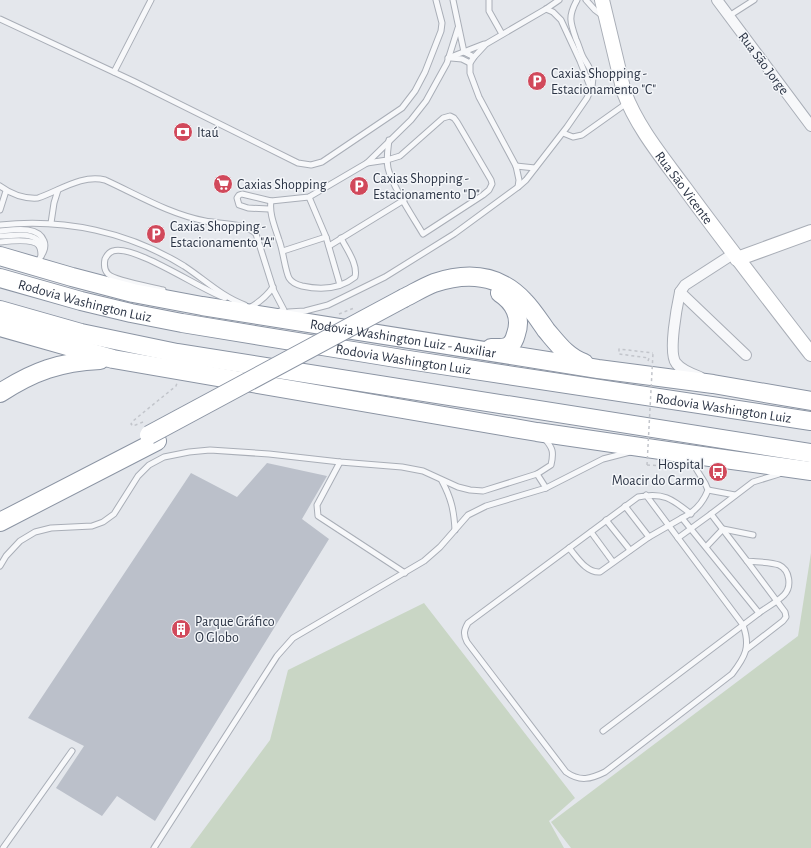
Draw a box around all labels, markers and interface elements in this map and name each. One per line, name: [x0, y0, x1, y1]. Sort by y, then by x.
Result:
street label: Rua São Jorge: [735, 30, 791, 97]
place label: Caxias Shopping - Estacionamento "C": [551, 67, 656, 97]
parking icon: Caxias Shopping - Estacionamento "C": [526, 70, 548, 92]
bank icon: Itaú: [172, 121, 194, 143]
place label: Itaú: [197, 126, 219, 140]
street label: Rua Sāo Vicente: [652, 149, 715, 227]
place label: Caxias Shopping - Estacionamento "D": [373, 172, 480, 202]
supermarket icon: Caxias Shopping: [212, 173, 234, 195]
parking icon: Caxias Shopping - Estacionamento "D": [348, 175, 370, 197]
place label: Caxias Shopping: [237, 178, 327, 192]
place label: Caxias Shopping - Estacionamento "A": [170, 220, 275, 250]
parking icon: Caxias Shopping - Estacionamento "A": [145, 223, 167, 245]
street label: Rodovia Washington Luiz: [17, 278, 153, 325]
street label: Rodovia Washington Luiz - Auxiliar: [310, 314, 498, 360]
street label: Rodovia Washington Luiz: [335, 339, 473, 377]
street label: Rodovia Washington Luiz: [655, 392, 793, 426]
place label: Hospital Moacir do Carmo: [612, 458, 704, 488]
bus stop icon: Hospital Moacir do Carmo: [707, 461, 729, 483]
place label: Parque Gráfico O Globo: [195, 615, 275, 645]
building icon: Parque Gráfico O Globo: [170, 618, 192, 640]

